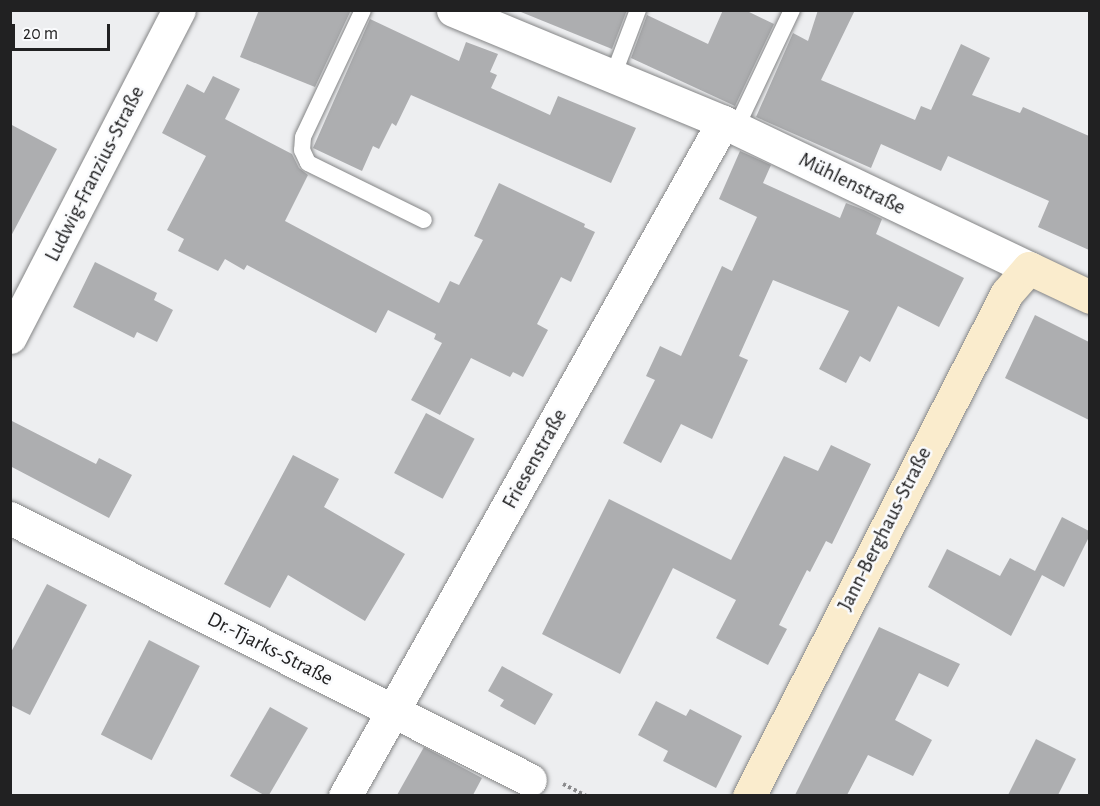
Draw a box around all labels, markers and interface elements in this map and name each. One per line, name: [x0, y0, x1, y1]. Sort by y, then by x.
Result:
scale bar: [15, 12, 112, 50]
text: 20 m: [23, 25, 58, 43]
street label: Ludwig-Franzius-Straße: [40, 82, 150, 266]
street label: Mühlenstraße: [795, 147, 909, 221]
street label: Friesenstraße: [497, 405, 573, 513]
street label: Jann-Berghaus-Straße: [833, 443, 937, 615]
street label: Dr.-Tjarks-Straße: [203, 607, 337, 691]

